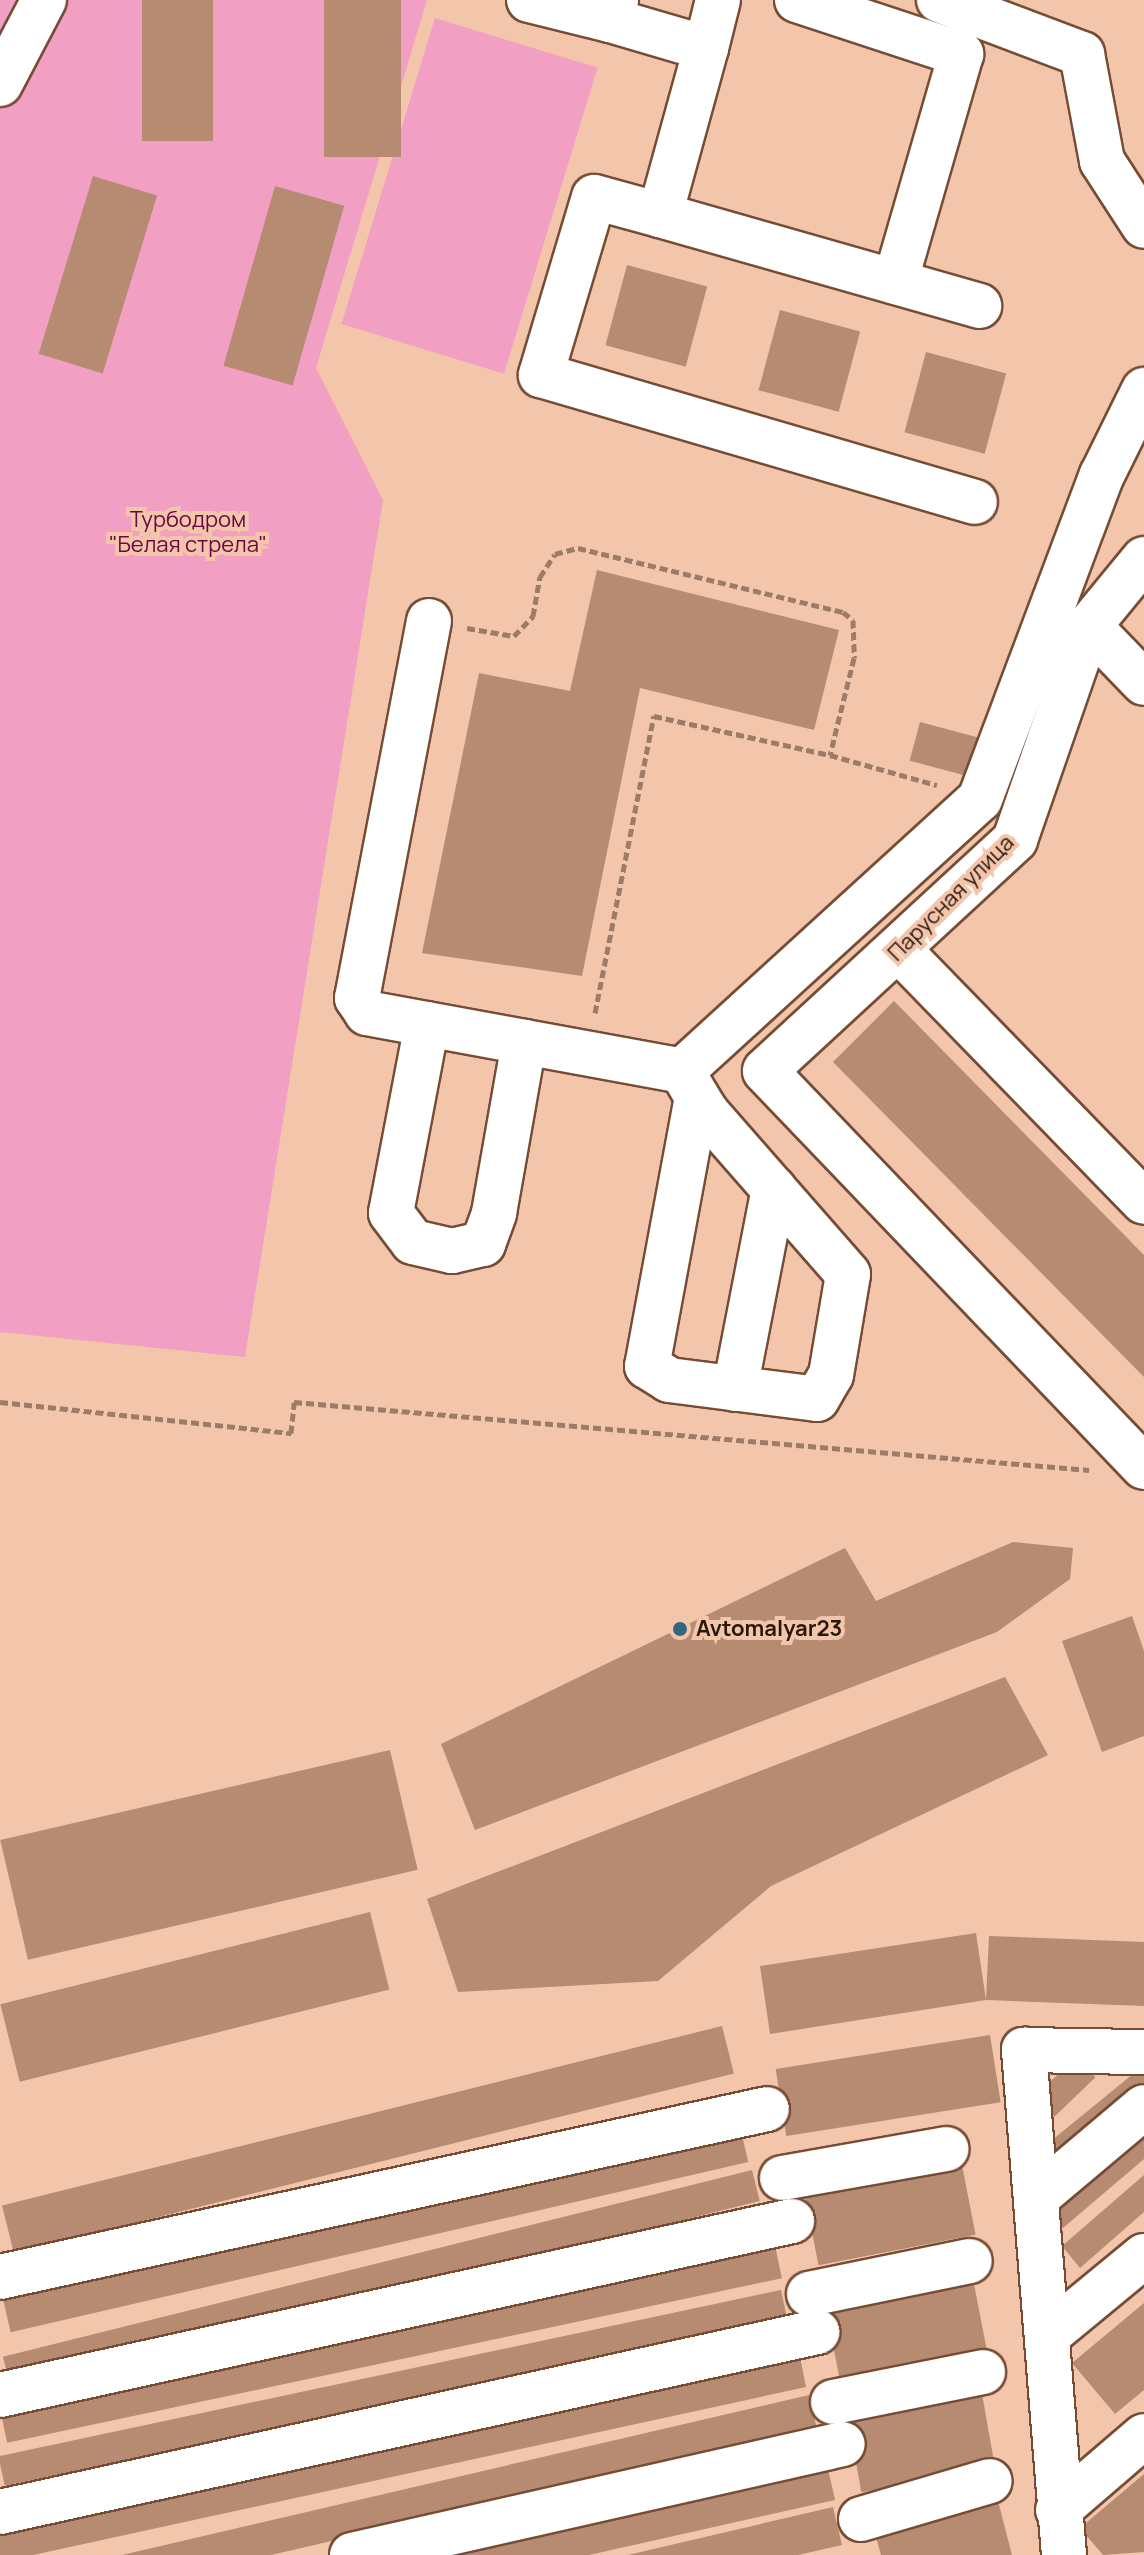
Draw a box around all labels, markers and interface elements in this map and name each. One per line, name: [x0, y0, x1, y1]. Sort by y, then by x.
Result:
park label: Турбодром "Белая стрела": [109, 506, 267, 558]
street label: Парусная улица: [883, 830, 1019, 966]
place label: Avtomalyar23: [696, 1616, 842, 1642]
marker: Avtomalyar23: [671, 1620, 689, 1638]

